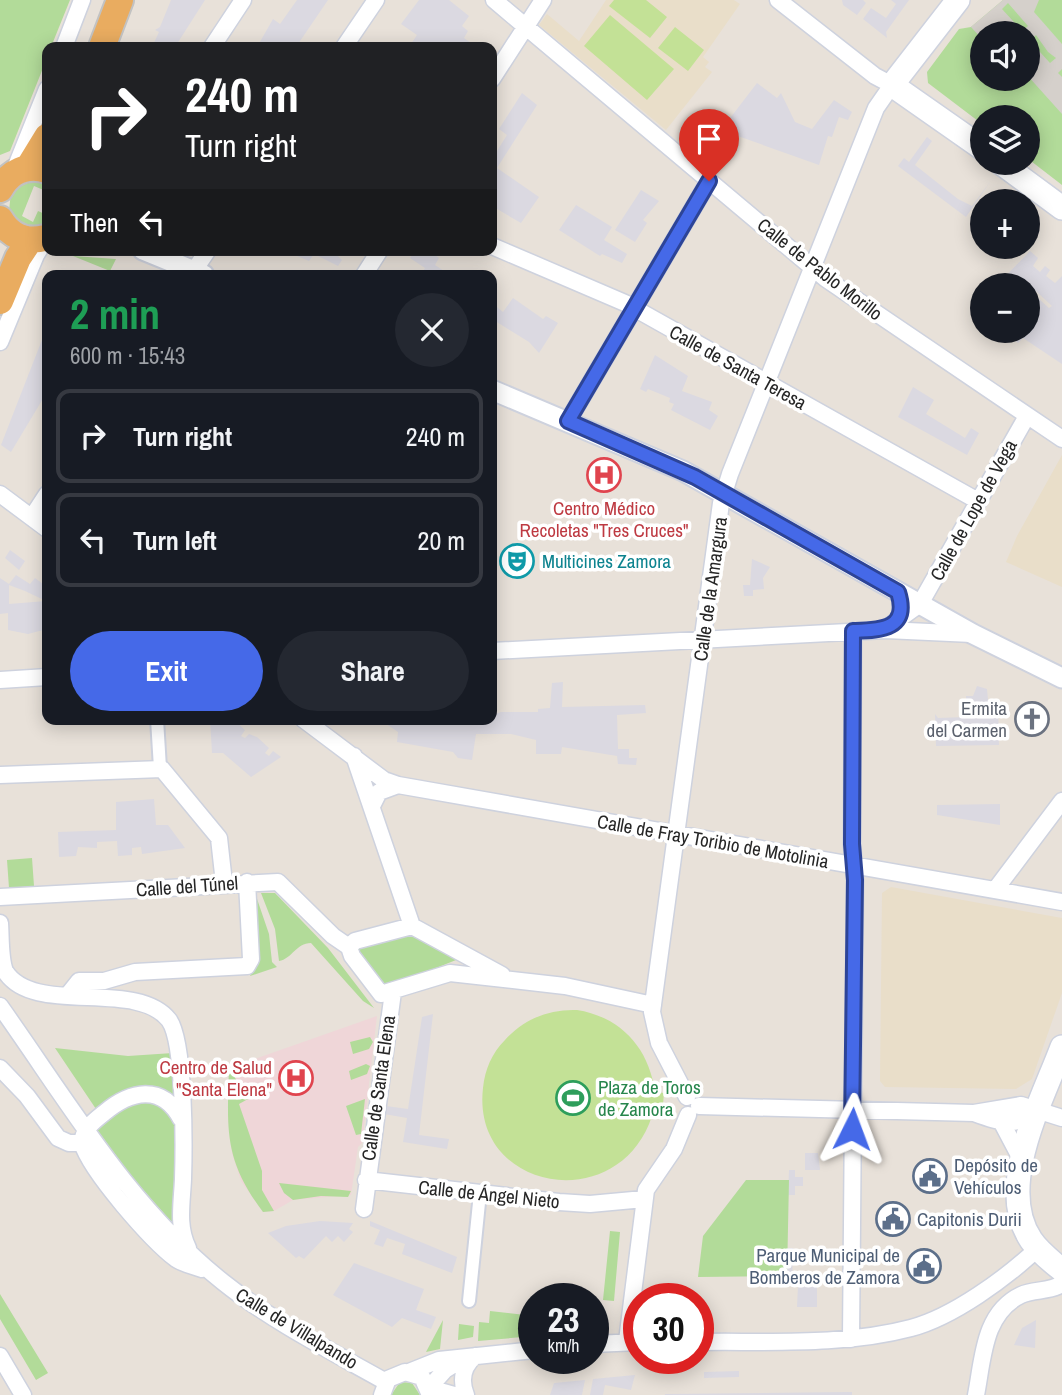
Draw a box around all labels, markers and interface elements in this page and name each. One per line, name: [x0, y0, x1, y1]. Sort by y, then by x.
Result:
map controls: [970, 21, 1040, 343]
button: sound: [970, 21, 1040, 91]
text: 240 m: [185, 61, 299, 127]
icon: right: [70, 70, 161, 161]
button: layers: [970, 105, 1040, 175]
pin: [679, 109, 739, 181]
icon: arrive: [690, 120, 728, 158]
text: Turn right: [185, 124, 297, 167]
button: +: [970, 189, 1040, 259]
icon: left: [133, 203, 171, 241]
text: Then: [70, 205, 119, 240]
street label: Calle de Pablo Morillo: [752, 212, 888, 326]
button: −: [970, 273, 1040, 343]
text: 2 min: [70, 286, 160, 342]
button: close: [395, 293, 469, 367]
street label: Calle de Santa Teresa: [665, 319, 812, 416]
text: 600 m · 15:43: [70, 340, 185, 371]
icon: right: [74, 417, 112, 455]
text: Turn right: [133, 419, 232, 454]
text: 240 m: [406, 419, 465, 454]
street label: Calle de Lope de Vega: [923, 434, 1023, 585]
hospital icon: Centro Médico Recoletas "Tres Cruces": [585, 456, 623, 494]
place label: Centro Médico Recoletas "Tres Cruces": [520, 495, 688, 543]
street label: Calle de la Amargura: [687, 515, 733, 663]
icon: left: [74, 521, 112, 559]
text: Turn left: [133, 523, 217, 558]
text: 20 m: [418, 523, 465, 558]
theatre icon: Multicines Zamora: [498, 542, 536, 580]
place label: Multicines Zamora: [542, 548, 671, 574]
button: Exit: [70, 631, 263, 711]
button: Share: [277, 631, 469, 711]
place label: Ermita del Carmen: [926, 695, 1007, 743]
church icon: Ermita del Carmen: [1013, 700, 1051, 738]
street label: Calle de Fray Toribio de Motolinia: [595, 808, 831, 874]
street label: Calle del Túnel: [135, 869, 239, 903]
street label: Calle de Santa Elena: [355, 1013, 401, 1162]
place label: Centro de Salud "Santa Elena": [159, 1054, 272, 1102]
hospital icon: Centro de Salud "Santa Elena": [277, 1059, 315, 1097]
place label: Plaza de Toros de Zamora: [598, 1074, 701, 1122]
sports icon: Plaza de Toros de Zamora: [554, 1079, 592, 1117]
position arrow: [815, 1092, 889, 1166]
place label: Depósito de Vehículos: [954, 1152, 1038, 1200]
public building icon: Depósito de Vehículos: [911, 1157, 949, 1195]
street label: Calle de Ángel Nieto: [417, 1174, 561, 1214]
public building icon: Capitonis Durii: [874, 1200, 912, 1238]
place label: Capitonis Durii: [917, 1206, 1022, 1232]
place label: Parque Municipal de Bomberos de Zamora: [749, 1242, 900, 1290]
public building icon: Parque Municipal de Bomberos de Zamora: [905, 1247, 943, 1285]
street label: Calle de Villalpando: [231, 1281, 363, 1375]
speed limit sign: 30: [623, 1283, 714, 1374]
text: 23: [548, 1296, 579, 1343]
text: km/h: [548, 1333, 580, 1358]

